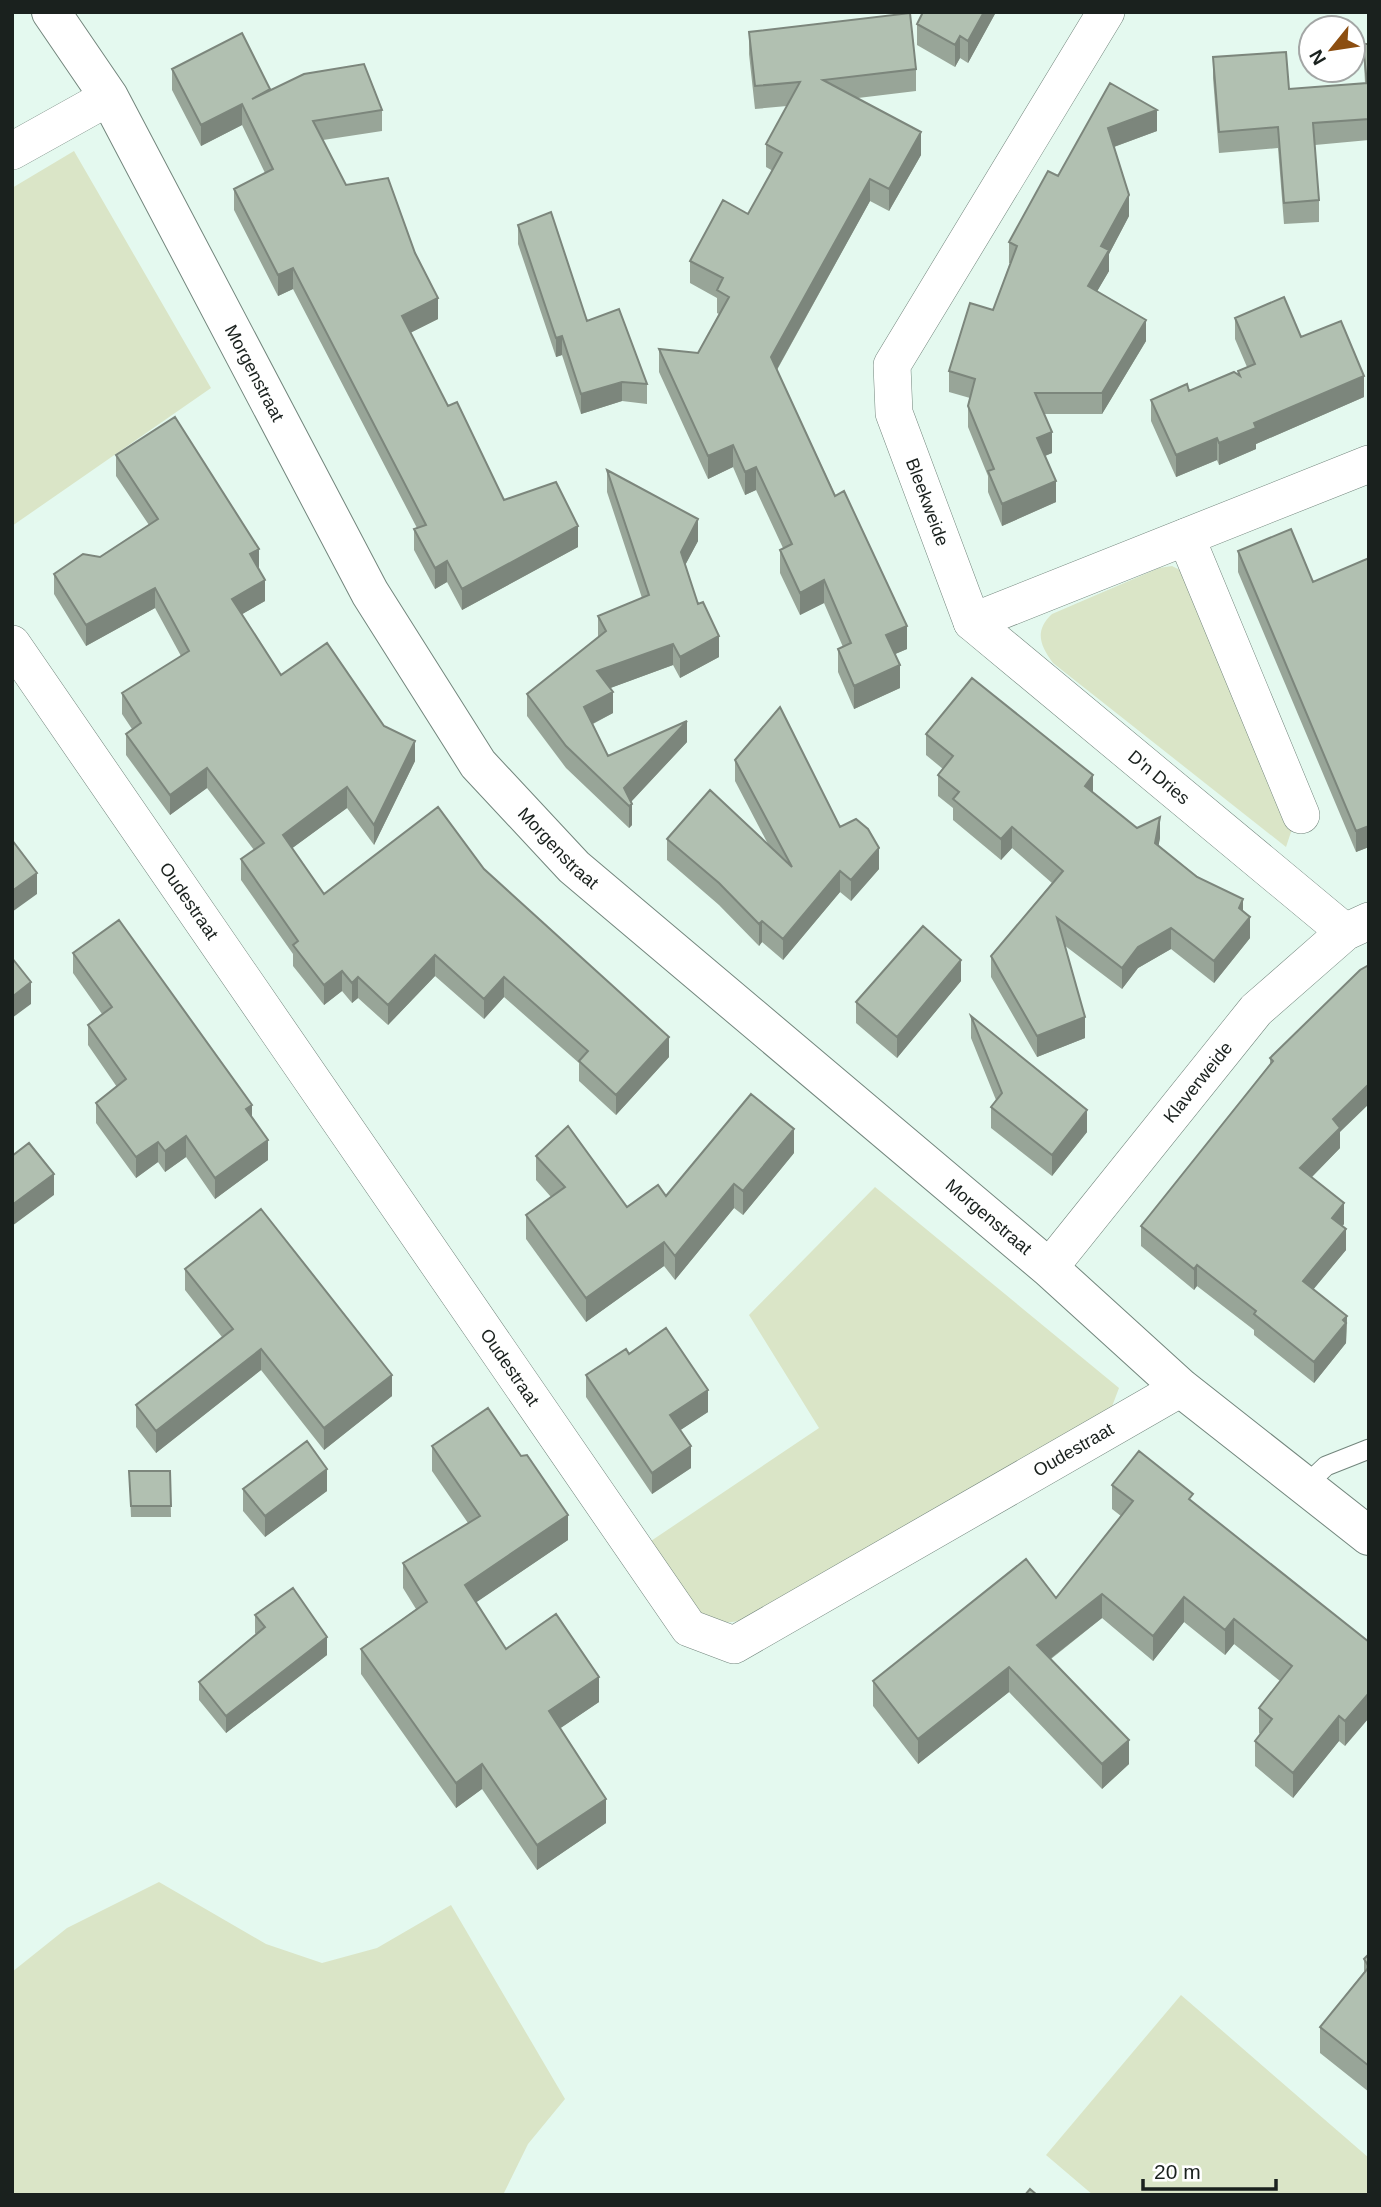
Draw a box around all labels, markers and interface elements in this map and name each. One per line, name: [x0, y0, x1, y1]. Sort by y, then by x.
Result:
north arrow: [1297, 14, 1367, 84]
text: N: [1305, 46, 1330, 68]
street label: Morgenstraat: [221, 322, 288, 425]
street label: Bleekweide: [902, 456, 953, 549]
street label: D'n Dries: [1124, 746, 1194, 808]
street label: Morgenstraat: [514, 803, 602, 893]
street label: Oudestraat: [155, 859, 222, 943]
street label: Klaverweide: [1159, 1038, 1236, 1127]
street label: Morgenstraat: [942, 1175, 1036, 1259]
street label: Oudestraat: [476, 1325, 543, 1410]
street label: Oudestraat: [1030, 1419, 1117, 1481]
scale bar: [1143, 2148, 1276, 2192]
text: 20 m: [1154, 2160, 1201, 2183]

